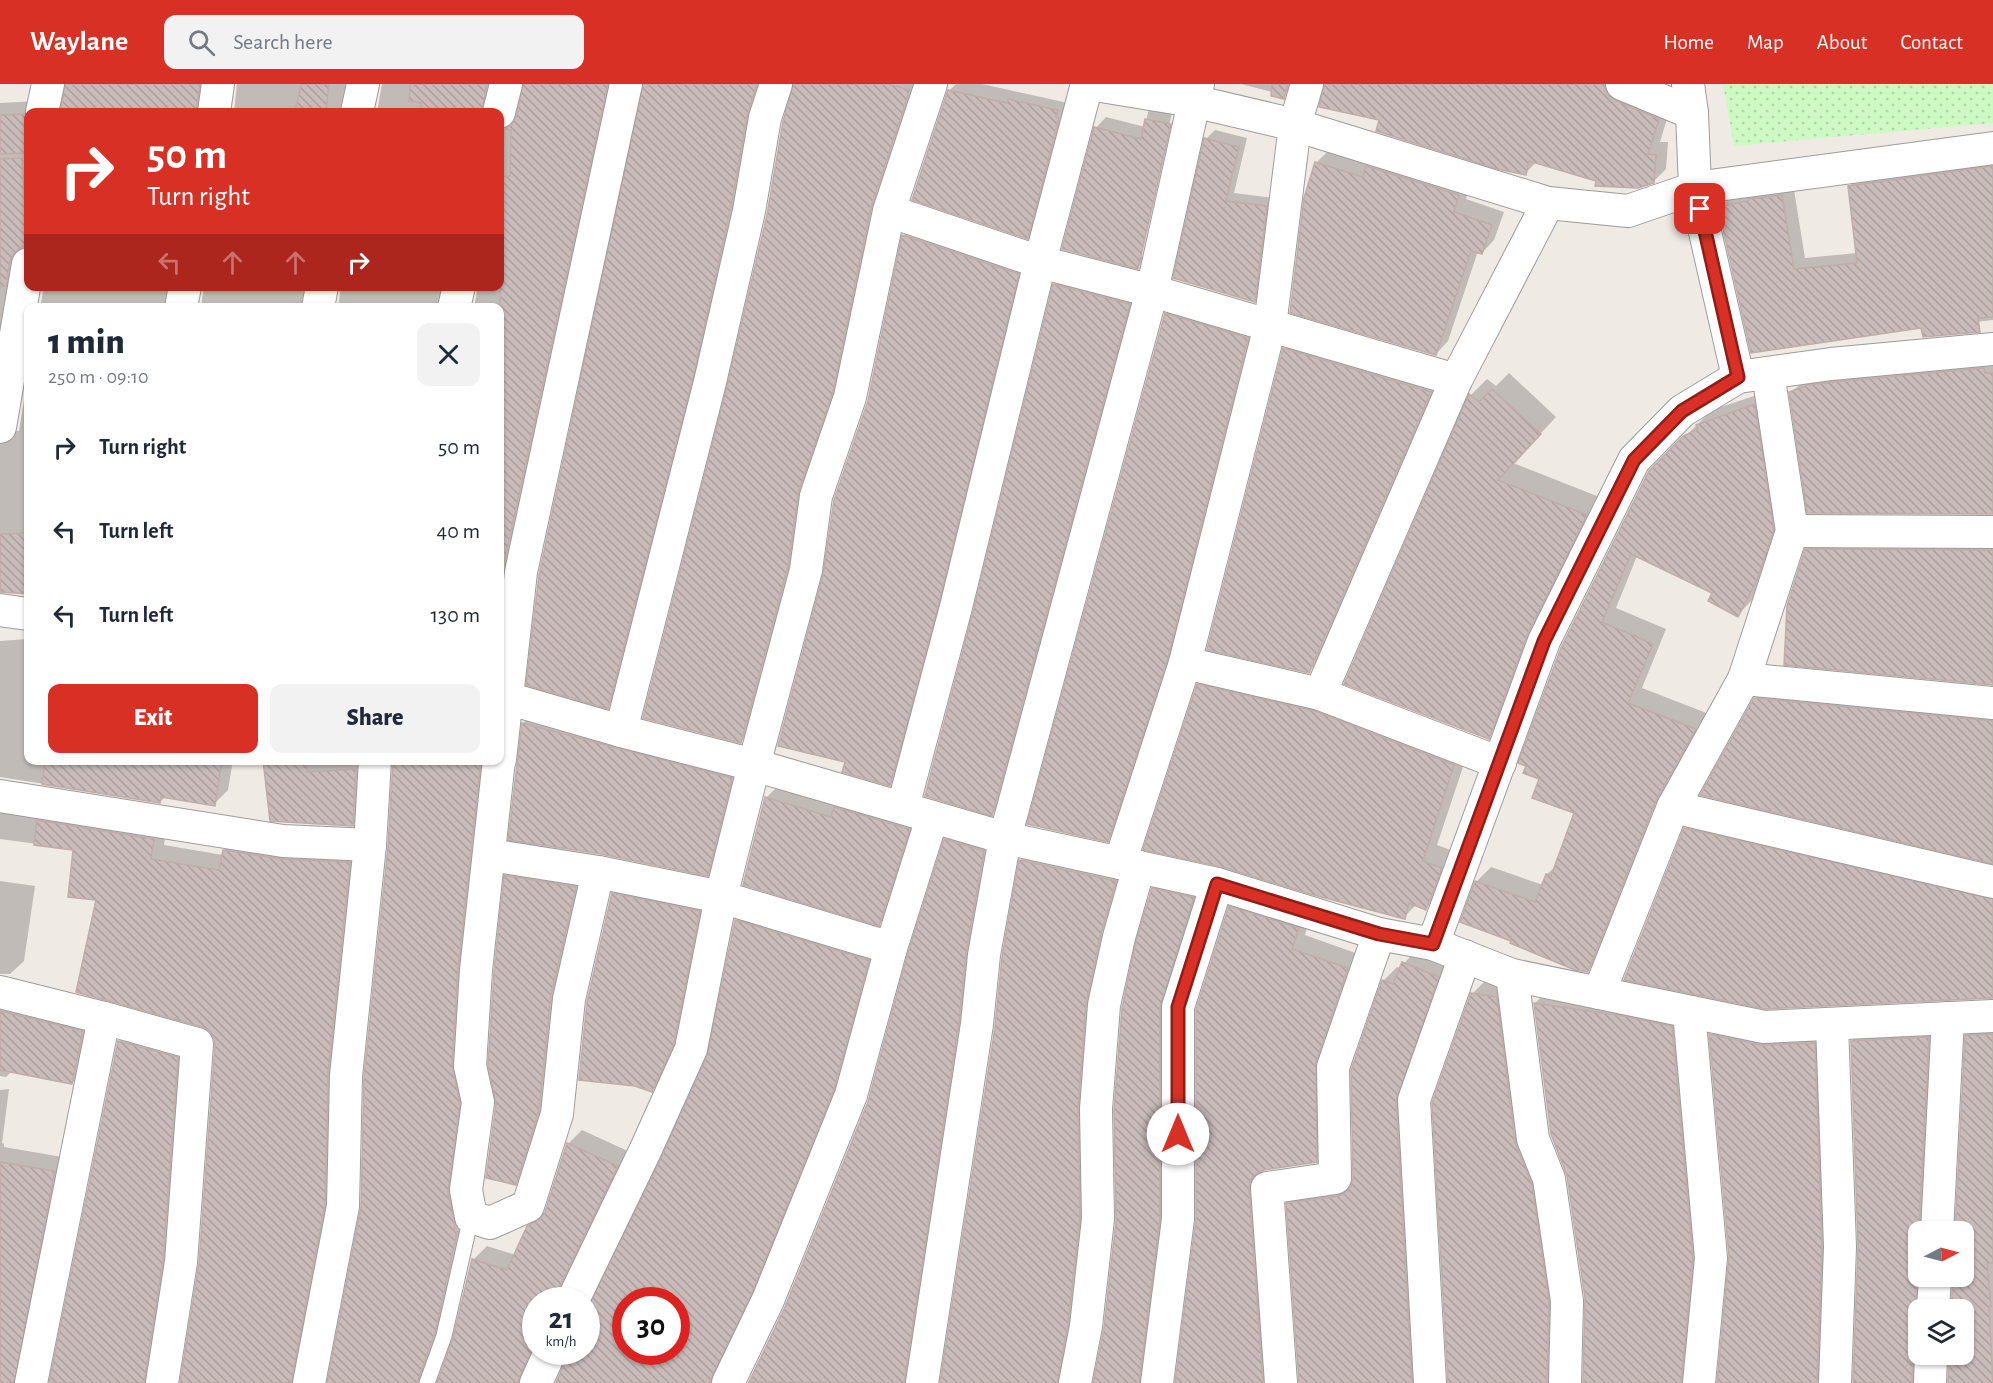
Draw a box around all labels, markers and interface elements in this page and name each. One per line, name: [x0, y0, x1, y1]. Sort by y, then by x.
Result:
search box: [164, 15, 584, 69]
icon: search: [185, 26, 218, 59]
text: Waylane: [30, 28, 128, 56]
text: Search here: [233, 31, 333, 53]
text: Home: [1663, 32, 1714, 53]
text: Map: [1747, 32, 1784, 53]
text: About: [1817, 32, 1867, 53]
text: Contact: [1900, 32, 1963, 53]
icon: right: [48, 132, 126, 210]
text: 50 m: [147, 134, 227, 176]
text: Turn right: [147, 183, 250, 210]
pin: [1674, 183, 1725, 234]
icon: arrive: [1683, 192, 1716, 225]
icon: left: [153, 246, 186, 279]
icon: ahead: [216, 246, 249, 279]
icon: ahead: [279, 246, 312, 279]
icon: right: [342, 246, 375, 279]
button: close: [417, 323, 480, 386]
text: 1 min: [48, 324, 125, 360]
text: 250 m · 09:10: [48, 367, 148, 387]
icon: right: [48, 431, 81, 464]
text: Turn right: [99, 436, 186, 458]
text: 50 m: [438, 436, 480, 458]
icon: left: [48, 515, 81, 548]
text: Turn left: [99, 520, 173, 542]
text: 40 m: [437, 520, 480, 542]
icon: left: [48, 599, 81, 632]
text: Turn left: [99, 604, 173, 626]
text: 130 m: [431, 604, 480, 626]
button: Exit: [48, 684, 258, 753]
button: Share: [270, 684, 480, 753]
position arrow: [1146, 1102, 1210, 1166]
north arrow: [1908, 1221, 1974, 1287]
map controls: [1908, 1221, 1974, 1365]
speed limit sign: 30: [612, 1287, 690, 1365]
button: layers: [1908, 1299, 1974, 1365]
text: 21: [549, 1304, 573, 1334]
text: km/h: [546, 1334, 576, 1349]

